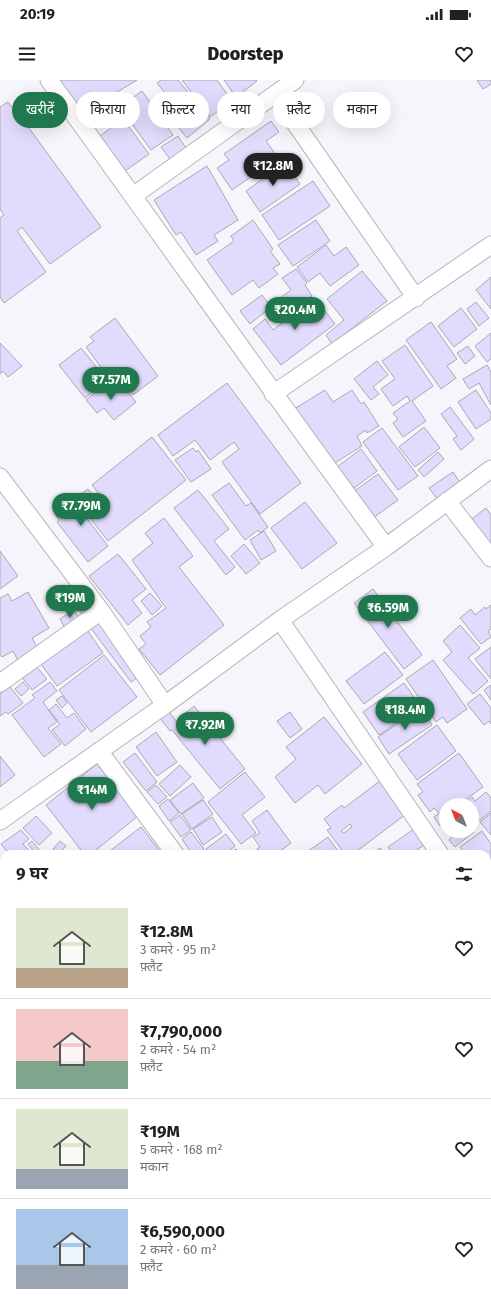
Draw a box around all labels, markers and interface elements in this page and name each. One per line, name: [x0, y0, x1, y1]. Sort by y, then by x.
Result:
text: 20:19: [20, 5, 55, 23]
icon: menu: [16, 43, 38, 65]
text: Doorstep: [207, 43, 284, 65]
icon: heart: [453, 43, 475, 65]
chip: खरीदें: [12, 92, 68, 128]
chip: किराया: [76, 92, 140, 128]
chip: फ़िल्टर: [148, 92, 209, 128]
chip: नया: [217, 92, 265, 128]
chip: फ़्लैट: [273, 92, 325, 128]
chip: मकान: [333, 92, 391, 128]
pin: ₹12.8M: [240, 153, 306, 187]
text: ₹12.8M: [253, 158, 293, 173]
pin: ₹20.4M: [262, 297, 328, 331]
text: ₹20.4M: [274, 302, 316, 317]
pin: ₹7.57M: [78, 367, 144, 401]
text: ₹7.57M: [91, 372, 131, 387]
pin: ₹7.79M: [48, 493, 114, 527]
text: ₹7.79M: [61, 498, 101, 513]
pin: ₹19M: [46, 585, 94, 619]
text: ₹19M: [55, 590, 85, 605]
pin: ₹6.59M: [355, 595, 421, 629]
text: ₹6.59M: [367, 600, 409, 615]
pin: ₹18.4M: [372, 697, 438, 731]
text: ₹18.4M: [384, 702, 426, 717]
pin: ₹7.92M: [172, 712, 238, 746]
text: ₹7.92M: [185, 717, 225, 732]
pin: ₹14M: [68, 777, 116, 811]
text: ₹14M: [77, 782, 107, 797]
north arrow: [439, 798, 479, 838]
map controls: [439, 798, 479, 838]
text: 9 घर: [16, 863, 48, 884]
icon: filters: [453, 863, 475, 885]
text: ₹12.8M: [140, 921, 193, 942]
icon: home: [48, 924, 96, 972]
icon: heart: [453, 937, 475, 959]
text: 3 कमरे · 95 m²: [140, 942, 216, 957]
text: फ़्लैट: [140, 959, 163, 974]
text: ₹7,790,000: [140, 1021, 222, 1042]
icon: home: [48, 1025, 96, 1073]
icon: heart: [453, 1038, 475, 1060]
text: 2 कमरे · 54 m²: [140, 1042, 216, 1057]
text: फ़्लैट: [140, 1059, 163, 1074]
text: ₹19M: [140, 1121, 180, 1142]
icon: home: [48, 1125, 96, 1173]
icon: heart: [453, 1138, 475, 1160]
text: 5 कमरे · 168 m²: [140, 1142, 223, 1157]
text: मकान: [140, 1159, 168, 1174]
text: ₹6,590,000: [140, 1221, 225, 1242]
icon: home: [48, 1225, 96, 1273]
icon: heart: [453, 1238, 475, 1260]
text: 2 कमरे · 60 m²: [140, 1242, 217, 1257]
text: फ़्लैट: [140, 1259, 163, 1274]

